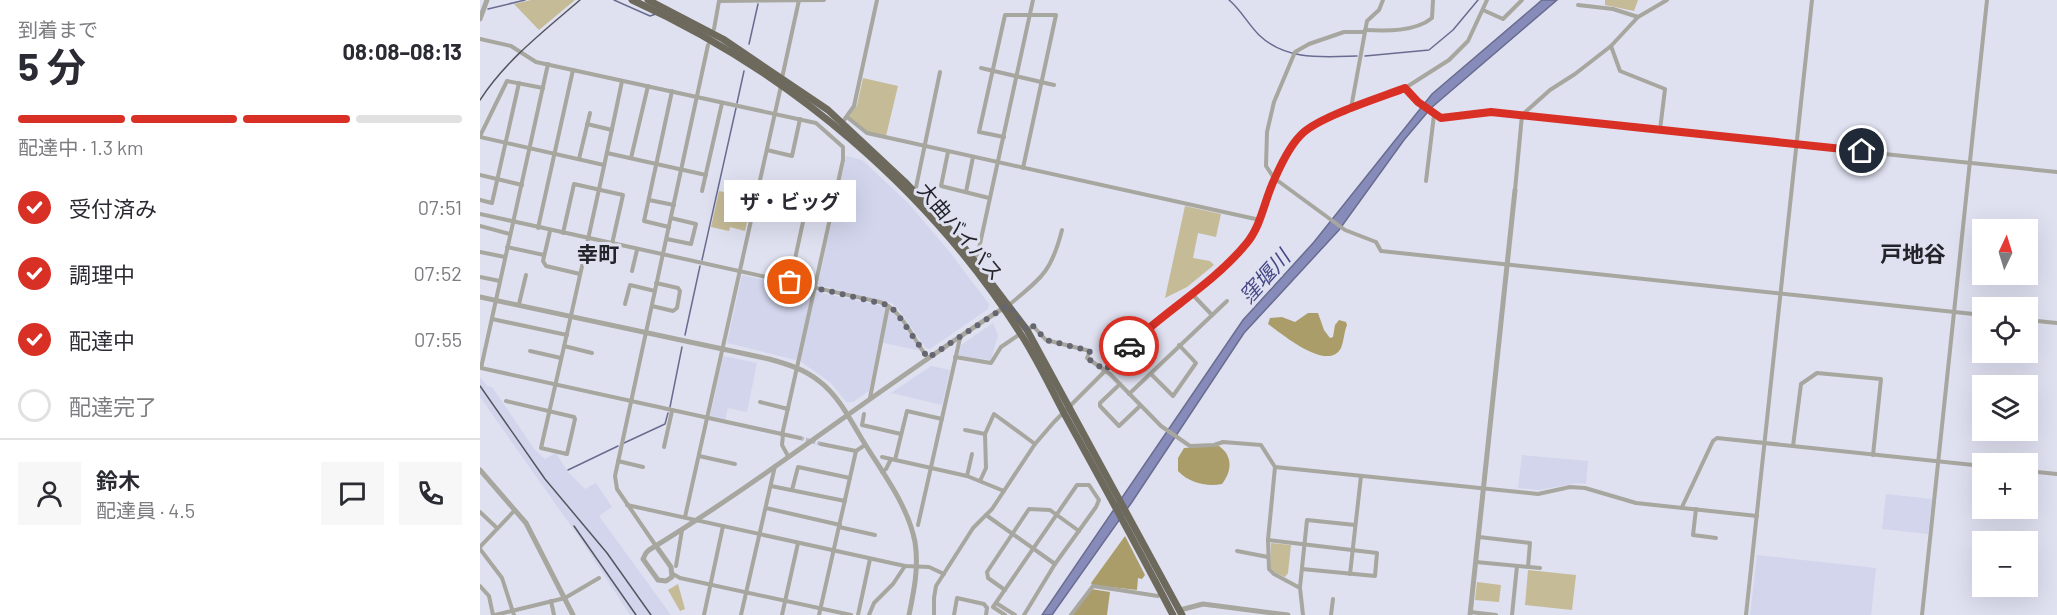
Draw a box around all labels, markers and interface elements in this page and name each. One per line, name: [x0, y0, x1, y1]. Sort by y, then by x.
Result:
text: 到着まで: [18, 17, 98, 41]
text: 08:08–08:13: [343, 38, 462, 64]
text: 5 分: [18, 42, 86, 89]
pin: [1836, 125, 1887, 176]
icon: home: [1845, 134, 1878, 167]
text: 配達中 · 1.3 km: [18, 135, 144, 159]
street label: 大曲バイパス: [913, 177, 1009, 285]
callout: ザ・ビッグ: [724, 180, 856, 222]
text: ザ・ビッグ: [740, 189, 840, 213]
icon: check: [18, 191, 51, 224]
text: 受付済み: [69, 195, 157, 221]
text: 07:51: [418, 195, 462, 219]
north arrow: [1972, 219, 2038, 285]
map controls: [1972, 219, 2038, 597]
district label: 戸地谷: [1880, 240, 1946, 266]
district label: 幸町: [577, 241, 619, 266]
water label: 窪堰川: [1234, 243, 1296, 308]
pin: [764, 256, 815, 307]
icon: check: [18, 257, 51, 290]
text: 調理中: [69, 261, 135, 287]
text: 07:52: [413, 261, 462, 285]
icon: bag: [773, 265, 806, 298]
button: locate: [1972, 297, 2038, 363]
courier: [1099, 316, 1159, 376]
icon: check: [18, 323, 51, 356]
text: 配達中: [69, 327, 135, 353]
text: 07:55: [414, 327, 462, 351]
icon: car: [1113, 330, 1146, 363]
button: layers: [1972, 375, 2038, 441]
text: 配達完了: [69, 393, 157, 419]
button: +: [1972, 453, 2038, 519]
button: person: [18, 462, 81, 525]
button: chat: [321, 462, 384, 525]
button: phone: [399, 462, 462, 525]
text: 鈴木: [96, 467, 140, 493]
text: 配達員 · 4.5: [96, 498, 195, 522]
button: −: [1972, 531, 2038, 597]

